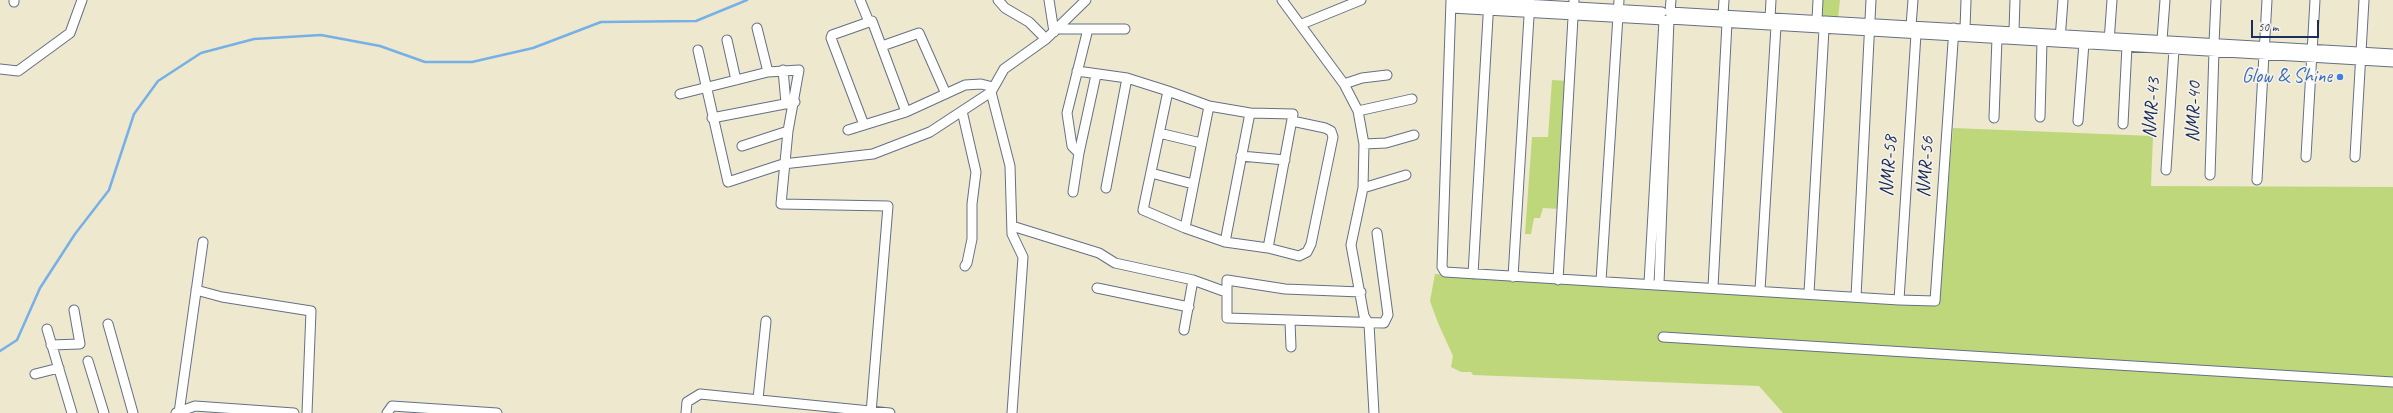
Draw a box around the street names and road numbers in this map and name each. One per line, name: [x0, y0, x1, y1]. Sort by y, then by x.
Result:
street label: NMR-43: [2138, 77, 2166, 139]
street label: NMR-40: [2181, 81, 2207, 143]
street label: NMR-58: [1875, 135, 1903, 197]
street label: NMR-56: [1912, 136, 1940, 198]

